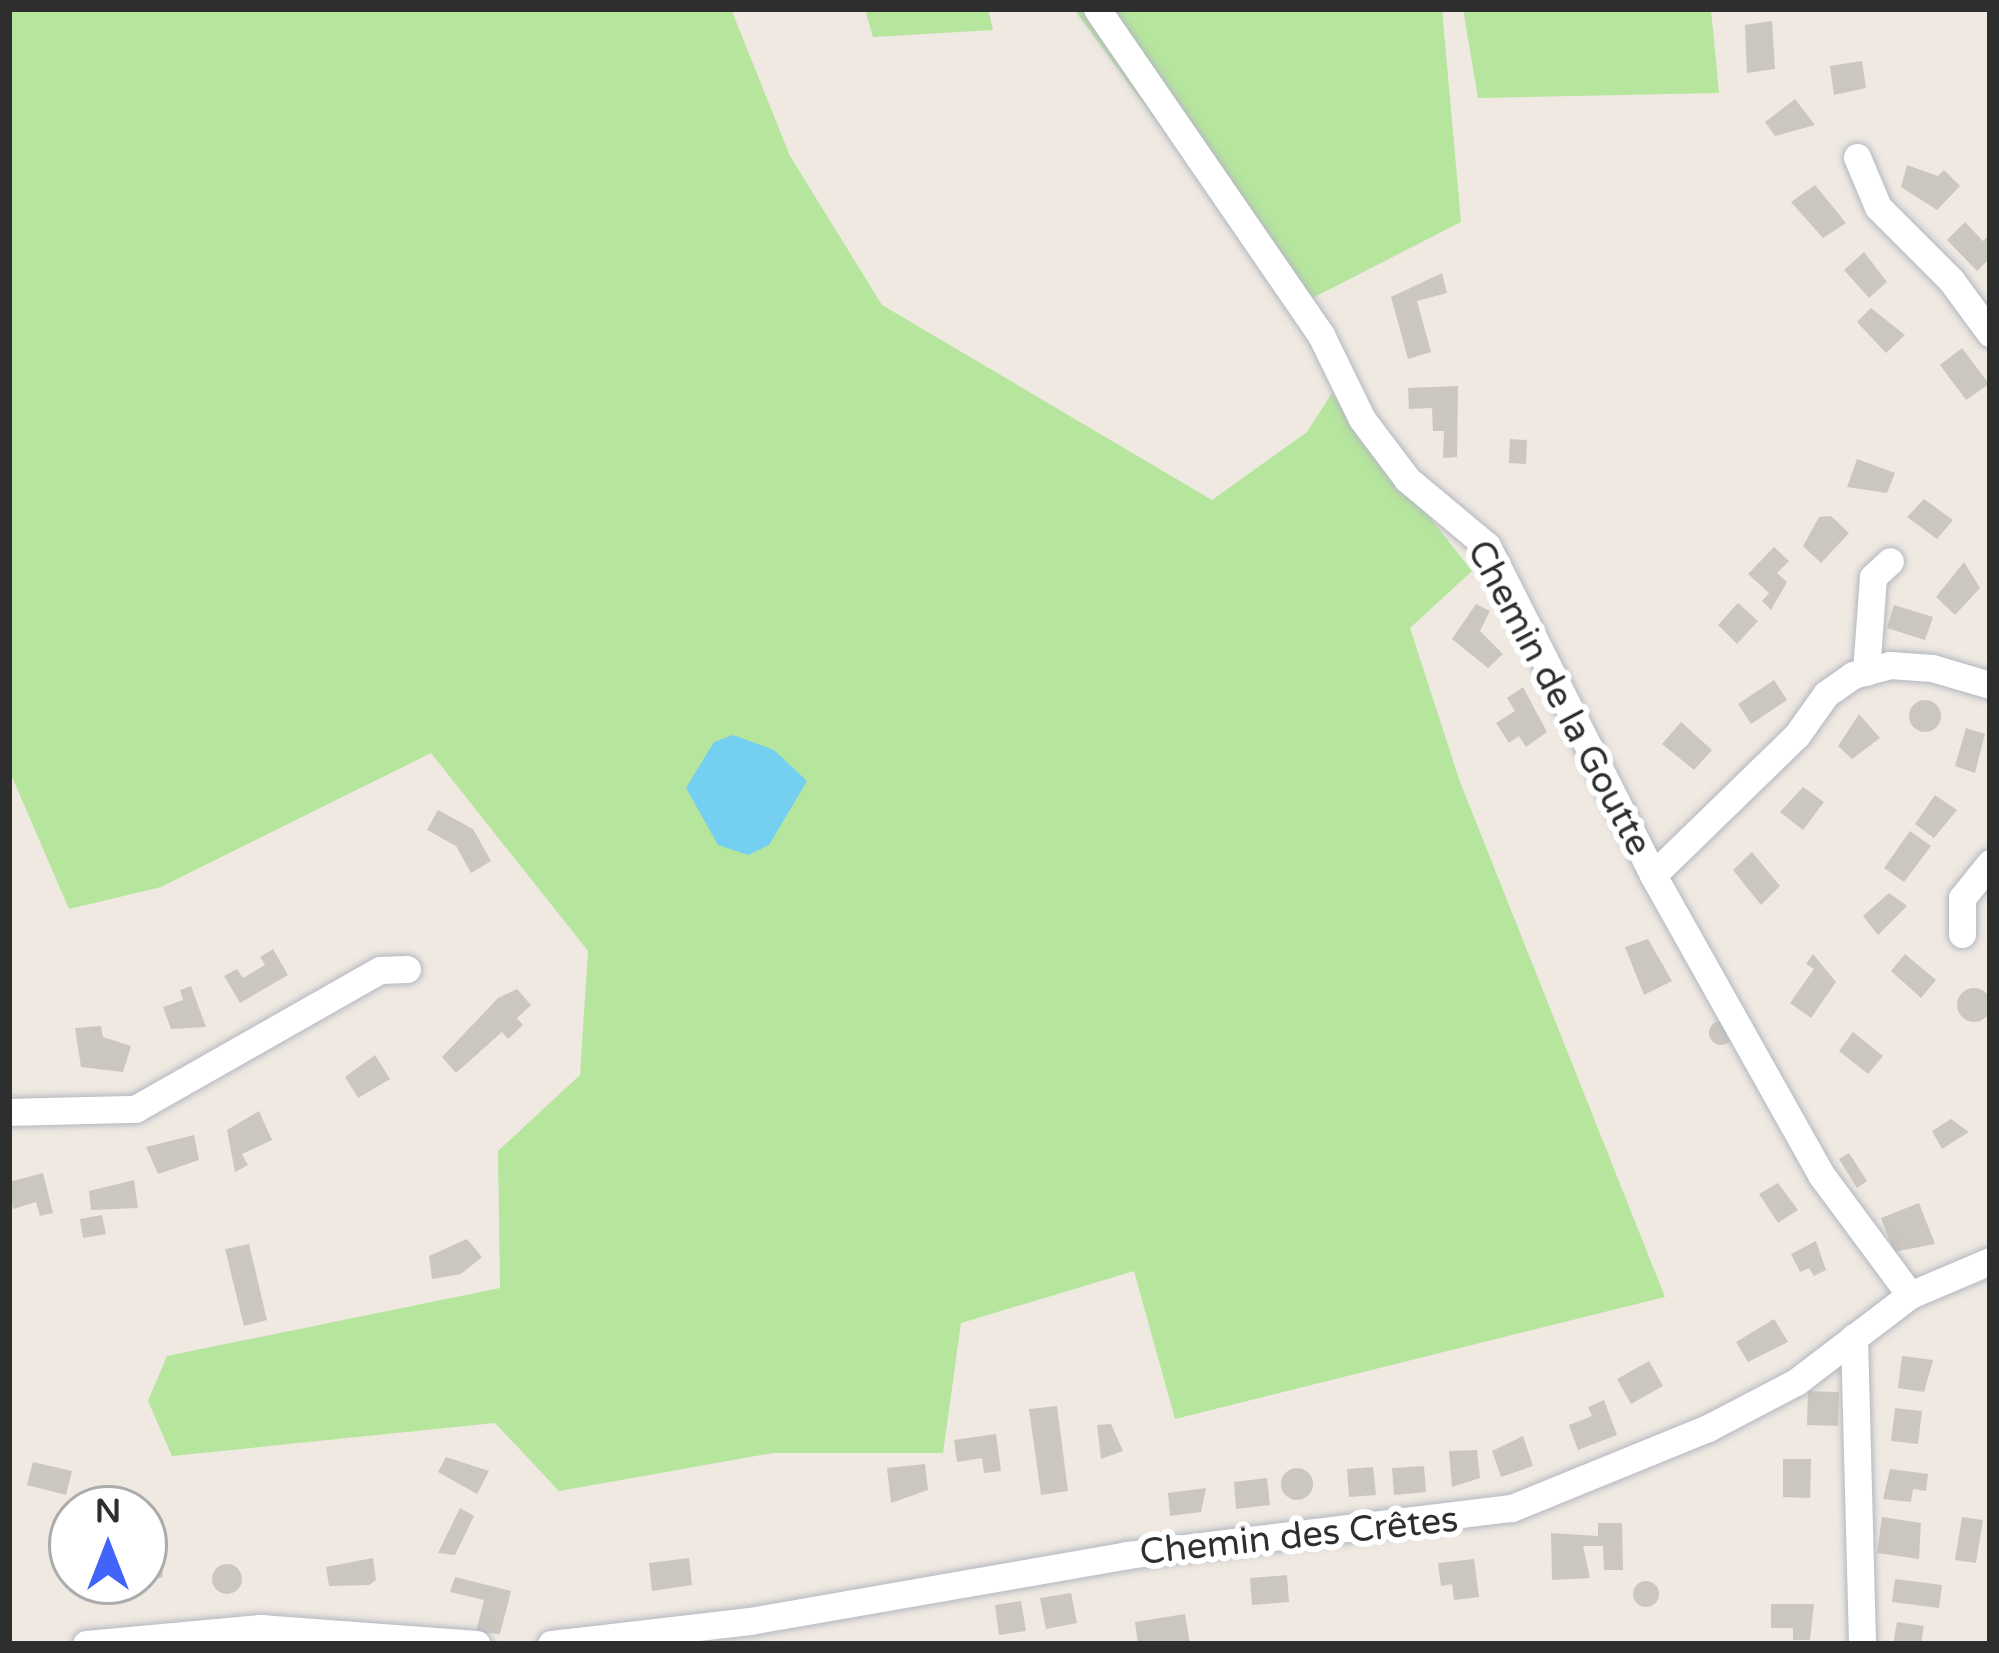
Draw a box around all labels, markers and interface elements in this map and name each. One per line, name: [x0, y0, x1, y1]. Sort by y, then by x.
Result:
street label: Chemin de la Goutte: [1458, 533, 1660, 863]
north arrow: [48, 1485, 168, 1605]
text: N: [95, 1492, 121, 1531]
street label: Chemin des Crêtes: [1138, 1498, 1460, 1574]

